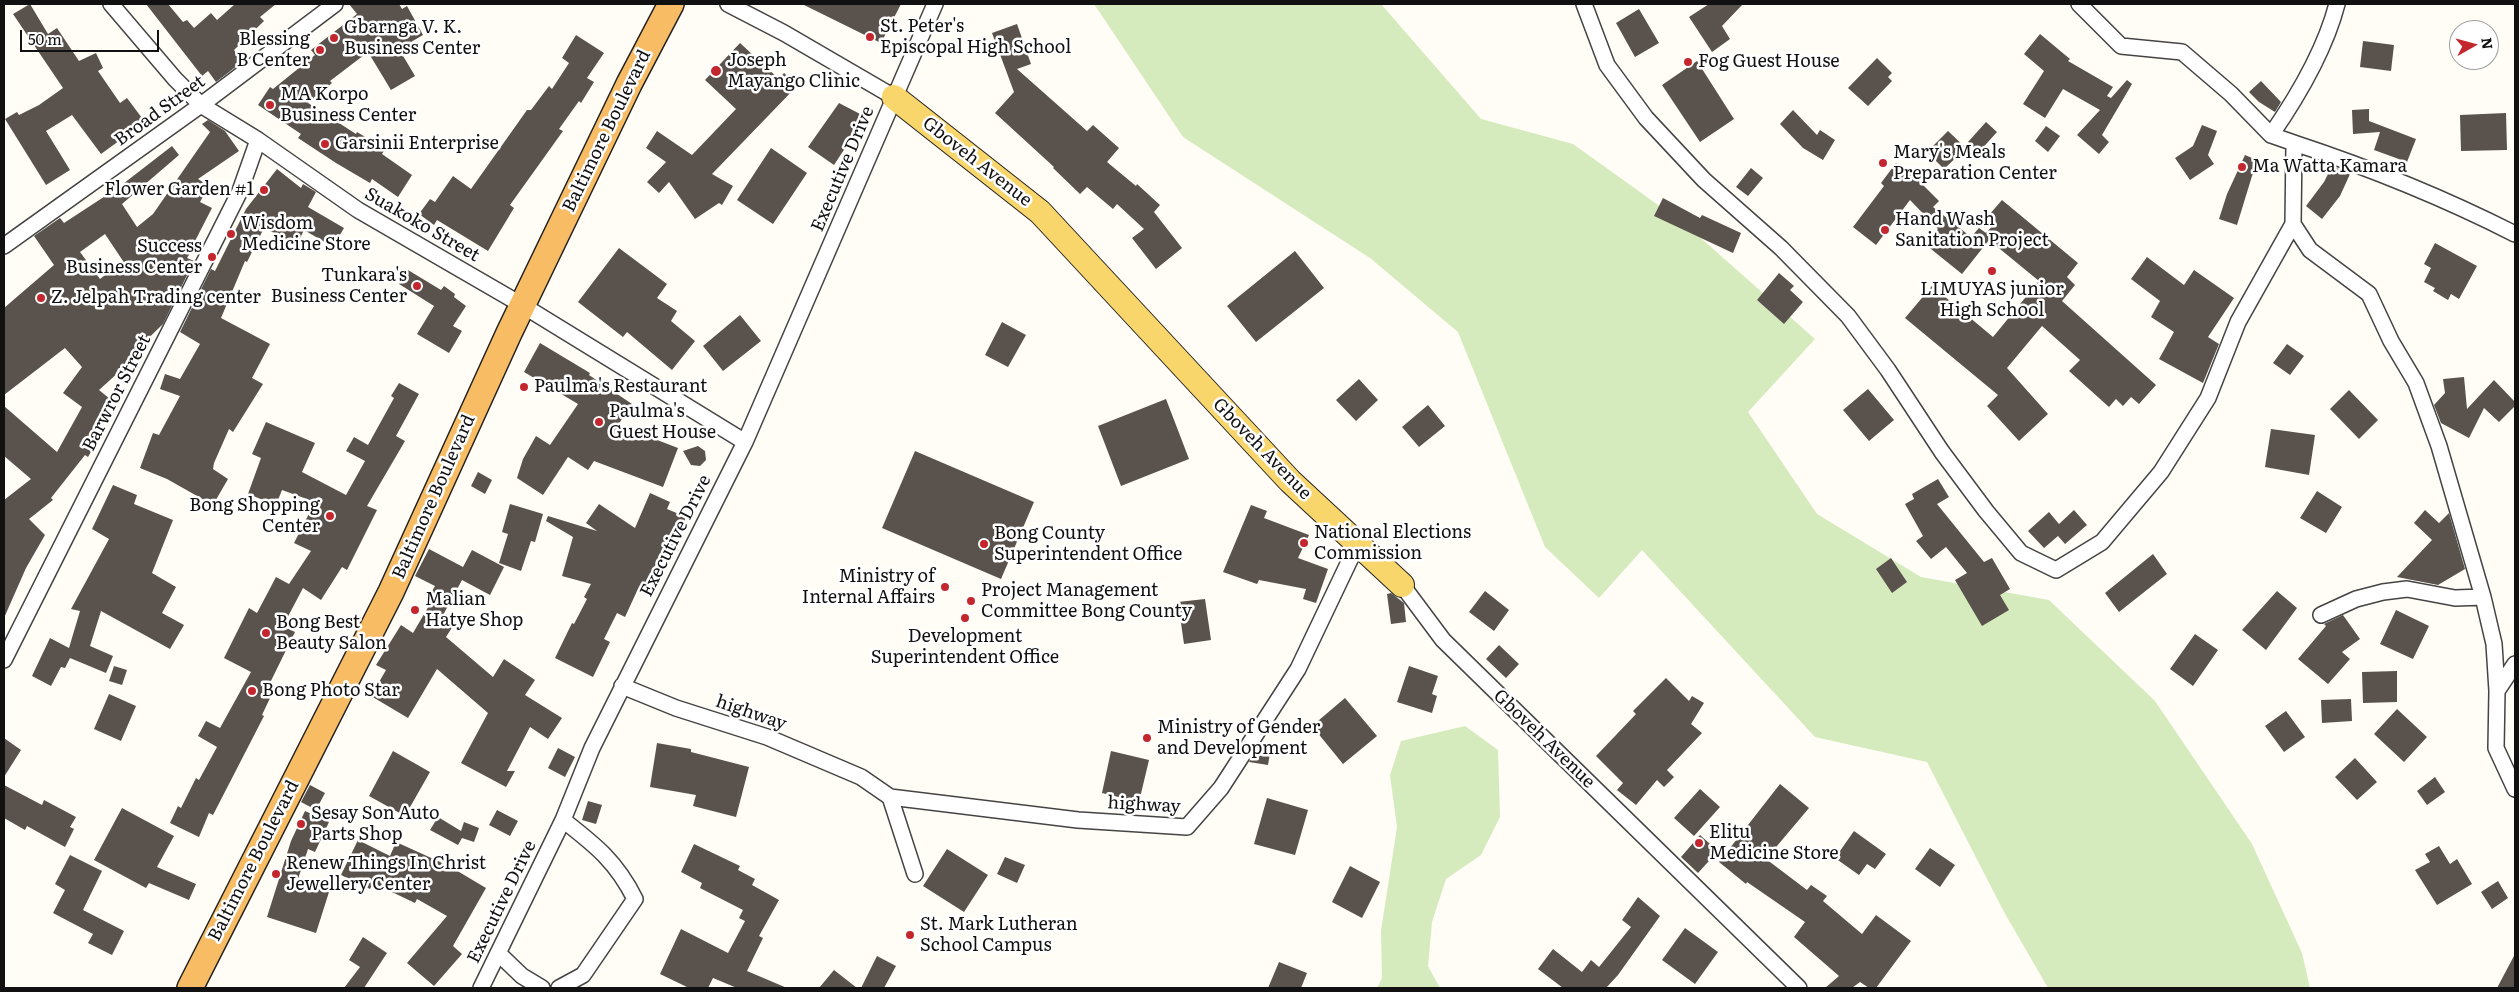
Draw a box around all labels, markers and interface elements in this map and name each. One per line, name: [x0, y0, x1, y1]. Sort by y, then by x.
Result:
place label: St. Peter's Episcopal High School: [880, 16, 1071, 58]
place label: Gbarnga V. K. Business Center: [344, 17, 480, 59]
scale bar: [22, 20, 161, 52]
north arrow: [2449, 20, 2499, 70]
text: 50 m: [28, 27, 62, 50]
place label: Blessing B Center: [237, 29, 310, 72]
marker: St. Peter's Episcopal High School: [864, 31, 876, 43]
marker: Gbarnga V. K. Business Center: [328, 32, 340, 44]
text: N: [2477, 36, 2499, 50]
marker: Blessing B Center: [314, 44, 326, 56]
street label: Baltimore Boulevard: [558, 46, 656, 216]
place label: Joseph Mayango Clinic: [727, 50, 860, 92]
place label: Fog Guest House: [1698, 51, 1840, 73]
marker: Fog Guest House: [1682, 56, 1694, 68]
marker: Joseph Mayango Clinic: [709, 64, 723, 78]
street label: Broad Street: [111, 71, 209, 151]
place label: MA Korpo Business Center: [280, 84, 416, 126]
marker: MA Korpo Business Center: [264, 99, 276, 111]
street label: Executive Drive: [807, 103, 879, 235]
street label: Gboveh Avenue: [918, 113, 1036, 211]
place label: Garsinii Enterprise: [335, 133, 499, 155]
marker: Garsinii Enterprise: [319, 138, 331, 150]
place label: Mary's Meals Preparation Center: [1893, 142, 2057, 184]
place label: Ma Watta Kamara: [2252, 156, 2407, 178]
marker: Mary's Meals Preparation Center: [1877, 157, 1889, 169]
marker: Ma Watta Kamara: [2236, 161, 2248, 173]
place label: Flower Garden #1: [104, 179, 254, 201]
street label: Suakoko Street: [361, 183, 483, 267]
marker: Flower Garden #1: [258, 184, 270, 196]
place label: Hand Wash Sanitation Project: [1895, 209, 2049, 252]
place label: Wisdom Medicine Store: [241, 213, 371, 255]
marker: Hand Wash Sanitation Project: [1879, 224, 1891, 236]
marker: Wisdom Medicine Store: [225, 228, 237, 240]
place label: Success Business Center: [66, 236, 202, 278]
marker: Success Business Center: [206, 251, 218, 263]
place label: Tunkara's Business Center: [271, 265, 407, 308]
marker: LIMUYAS junior High School: [1986, 265, 1998, 277]
place label: LIMUYAS junior High School: [1920, 279, 2064, 322]
marker: Tunkara's Business Center: [411, 280, 423, 292]
place label: Z. Jelpah Trading center: [51, 287, 261, 309]
marker: Z. Jelpah Trading center: [35, 292, 47, 304]
street label: Barwror Street: [78, 331, 156, 455]
place label: Paulma's Restaurant: [534, 376, 707, 398]
marker: Paulma's Restaurant: [518, 381, 530, 393]
street label: Gboveh Avenue: [1208, 394, 1316, 504]
place label: Paulma's Guest House: [609, 401, 716, 444]
street label: Baltimore Boulevard: [388, 411, 480, 583]
marker: Paulma's Guest House: [593, 416, 605, 428]
street label: Executive Drive: [636, 471, 716, 601]
place label: Bong Shopping Center: [189, 495, 320, 538]
marker: Bong Shopping Center: [324, 510, 336, 522]
place label: National Elections Commission: [1314, 522, 1471, 564]
place label: Bong County Superintendent Office: [994, 523, 1182, 566]
marker: National Elections Commission: [1298, 537, 1310, 549]
marker: Bong County Superintendent Office: [978, 538, 990, 550]
place label: Ministry of Internal Affairs: [802, 566, 935, 608]
place label: Project Management Committee Bong County: [981, 580, 1192, 622]
marker: Ministry of Internal Affairs: [939, 581, 951, 593]
place label: Malian Hatye Shop: [425, 589, 523, 632]
marker: Project Management Committee Bong County: [965, 595, 977, 607]
marker: Malian Hatye Shop: [409, 604, 421, 616]
place label: Bong Best Beauty Salon: [276, 612, 387, 654]
marker: Development Superintendent Office: [959, 612, 971, 624]
place label: Development Superintendent Office: [871, 626, 1059, 669]
marker: Bong Best Beauty Salon: [260, 627, 272, 639]
place label: Bong Photo Star: [262, 680, 400, 702]
marker: Bong Photo Star: [246, 685, 258, 697]
street label: Gboveh Avenue: [1489, 685, 1599, 793]
street label: highway: [713, 691, 789, 735]
place label: Ministry of Gender and Development: [1157, 717, 1320, 760]
marker: Ministry of Gender and Development: [1141, 732, 1153, 744]
street label: Baltimore Boulevard: [204, 777, 304, 945]
street label: highway: [1107, 792, 1181, 818]
place label: Sesay Son Auto Parts Shop: [311, 803, 439, 846]
marker: Sesay Son Auto Parts Shop: [295, 818, 307, 830]
place label: Elitu Medicine Store: [1709, 822, 1839, 864]
street label: Executive Drive: [463, 837, 541, 967]
marker: Elitu Medicine Store: [1693, 837, 1705, 849]
place label: Renew Things In Christ Jewellery Center: [286, 853, 486, 896]
marker: Renew Things In Christ Jewellery Center: [270, 868, 282, 880]
place label: St. Mark Lutheran School Campus: [920, 914, 1078, 956]
marker: St. Mark Lutheran School Campus: [904, 929, 916, 941]

